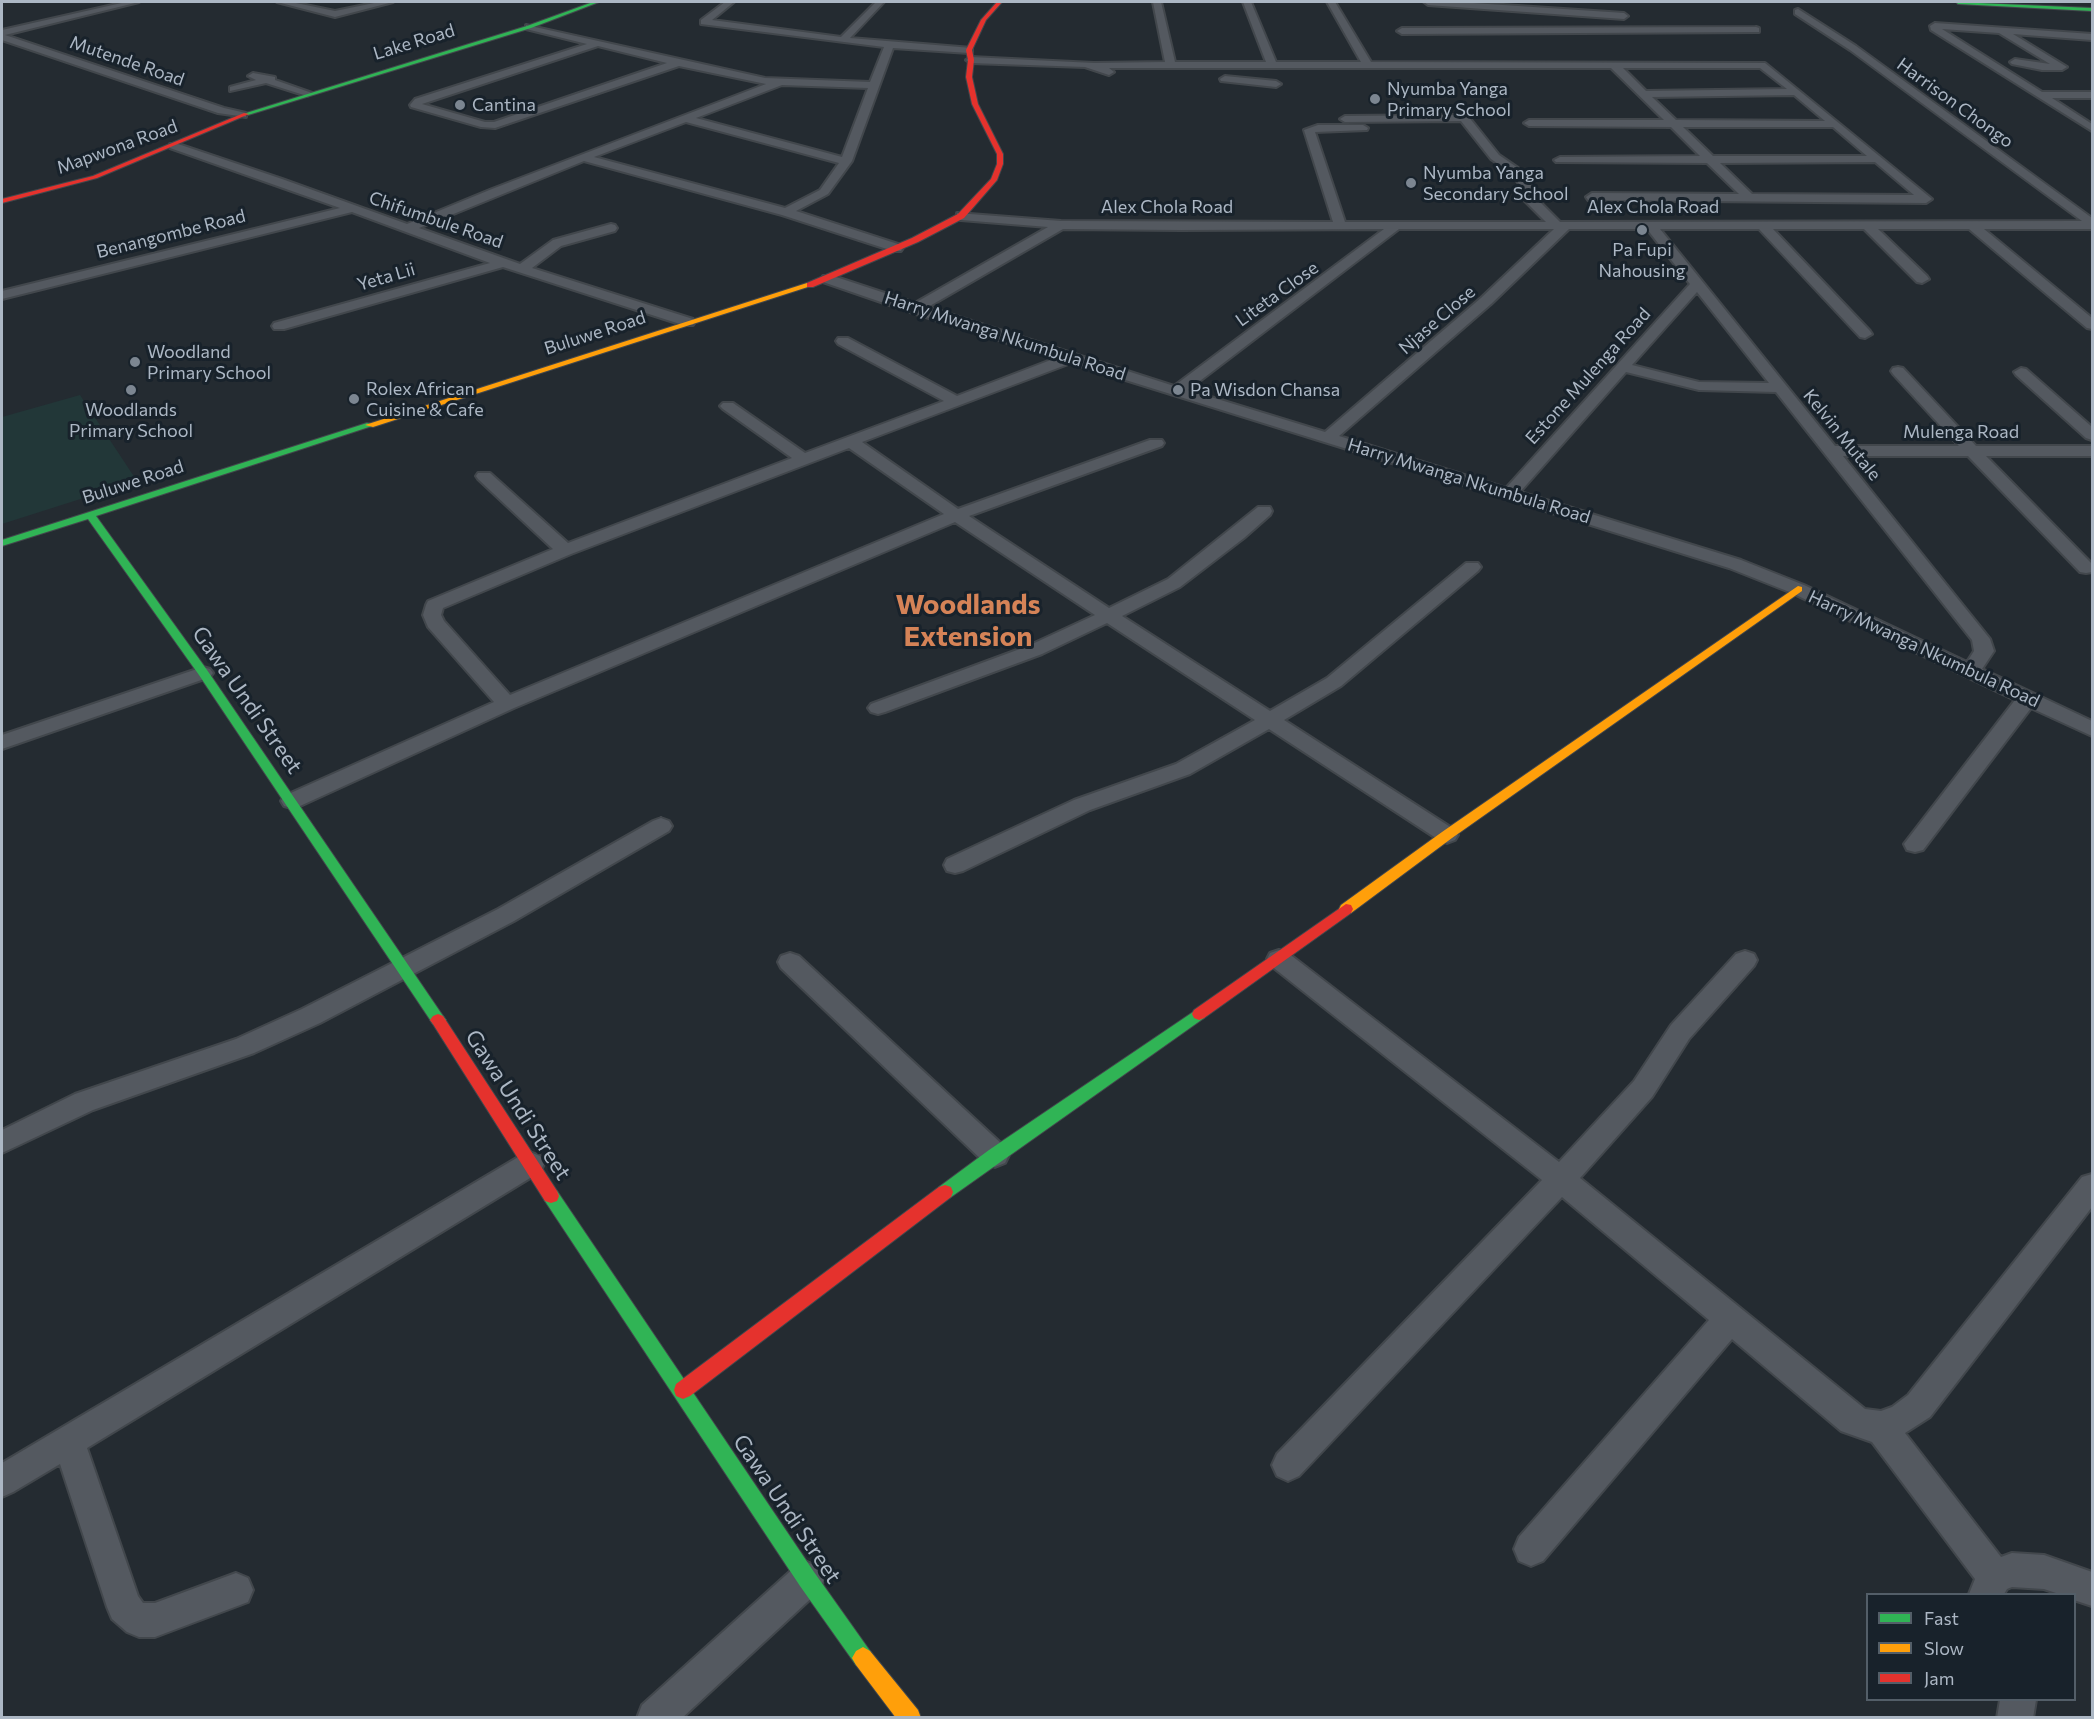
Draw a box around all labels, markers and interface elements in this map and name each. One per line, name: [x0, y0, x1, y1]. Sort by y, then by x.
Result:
street label: Lake Road: [371, 19, 457, 65]
street label: Mutende Road: [67, 31, 187, 91]
street label: Harrison Chongo: [1893, 54, 2017, 152]
place label: Nyumba Yanga Primary School: [1387, 78, 1511, 121]
marker: Nyumba Yanga Primary School: [1368, 92, 1382, 106]
place label: Cantina: [472, 94, 536, 116]
marker: Cantina: [453, 98, 467, 112]
street label: Mapwona Road: [54, 115, 180, 179]
place label: Nyumba Yanga Secondary School: [1423, 162, 1569, 204]
marker: Nyumba Yanga Secondary School: [1404, 176, 1418, 190]
street label: Chifumbule Road: [366, 187, 506, 253]
street label: Alex Chola Road: [1101, 196, 1233, 218]
street label: Alex Chola Road: [1587, 196, 1719, 218]
street label: Benangombe Road: [94, 205, 248, 263]
marker: Pa Fupi Nahousing: [1635, 223, 1649, 237]
place label: Pa Fupi Nahousing: [1599, 239, 1685, 282]
street label: Liteta Close: [1231, 257, 1323, 331]
street label: Yeta Lii: [355, 258, 417, 296]
street label: Njase Close: [1394, 281, 1480, 359]
street label: Harry Mwanga Nkumbula Road: [882, 287, 1128, 385]
street label: Estone Mulenga Road: [1521, 303, 1655, 449]
street label: Buluwe Road: [542, 306, 648, 360]
place label: Woodland Primary School: [147, 341, 271, 384]
marker: Woodland Primary School: [128, 355, 142, 369]
place label: Rolex African Cuisine & Cafe: [366, 378, 484, 420]
place label: Pa Wisdon Chansa: [1190, 379, 1340, 401]
marker: Woodlands Primary School: [124, 383, 138, 397]
marker: Pa Wisdon Chansa: [1171, 383, 1185, 397]
street label: Kelvin Mutale: [1799, 385, 1885, 485]
marker: Rolex African Cuisine & Cafe: [347, 392, 361, 406]
place label: Woodlands Primary School: [69, 399, 193, 442]
street label: Mulenga Road: [1903, 421, 2019, 443]
street label: Harry Mwanga Nkumbula Road: [1345, 434, 1593, 528]
street label: Buluwe Road: [80, 455, 186, 509]
street label: Harry Mwanga Nkumbula Road: [1805, 586, 2043, 712]
district label: Woodlands Extension: [895, 588, 1041, 654]
street label: Gawa Undi Street: [186, 621, 308, 779]
street label: Gawa Undi Street: [460, 1025, 576, 1185]
street label: Gawa Undi Street: [727, 1430, 847, 1588]
legend: [1866, 1593, 2076, 1701]
text: Fast: [1924, 1607, 1959, 1629]
text: Slow: [1924, 1637, 1964, 1659]
text: Jam: [1924, 1667, 1954, 1689]

